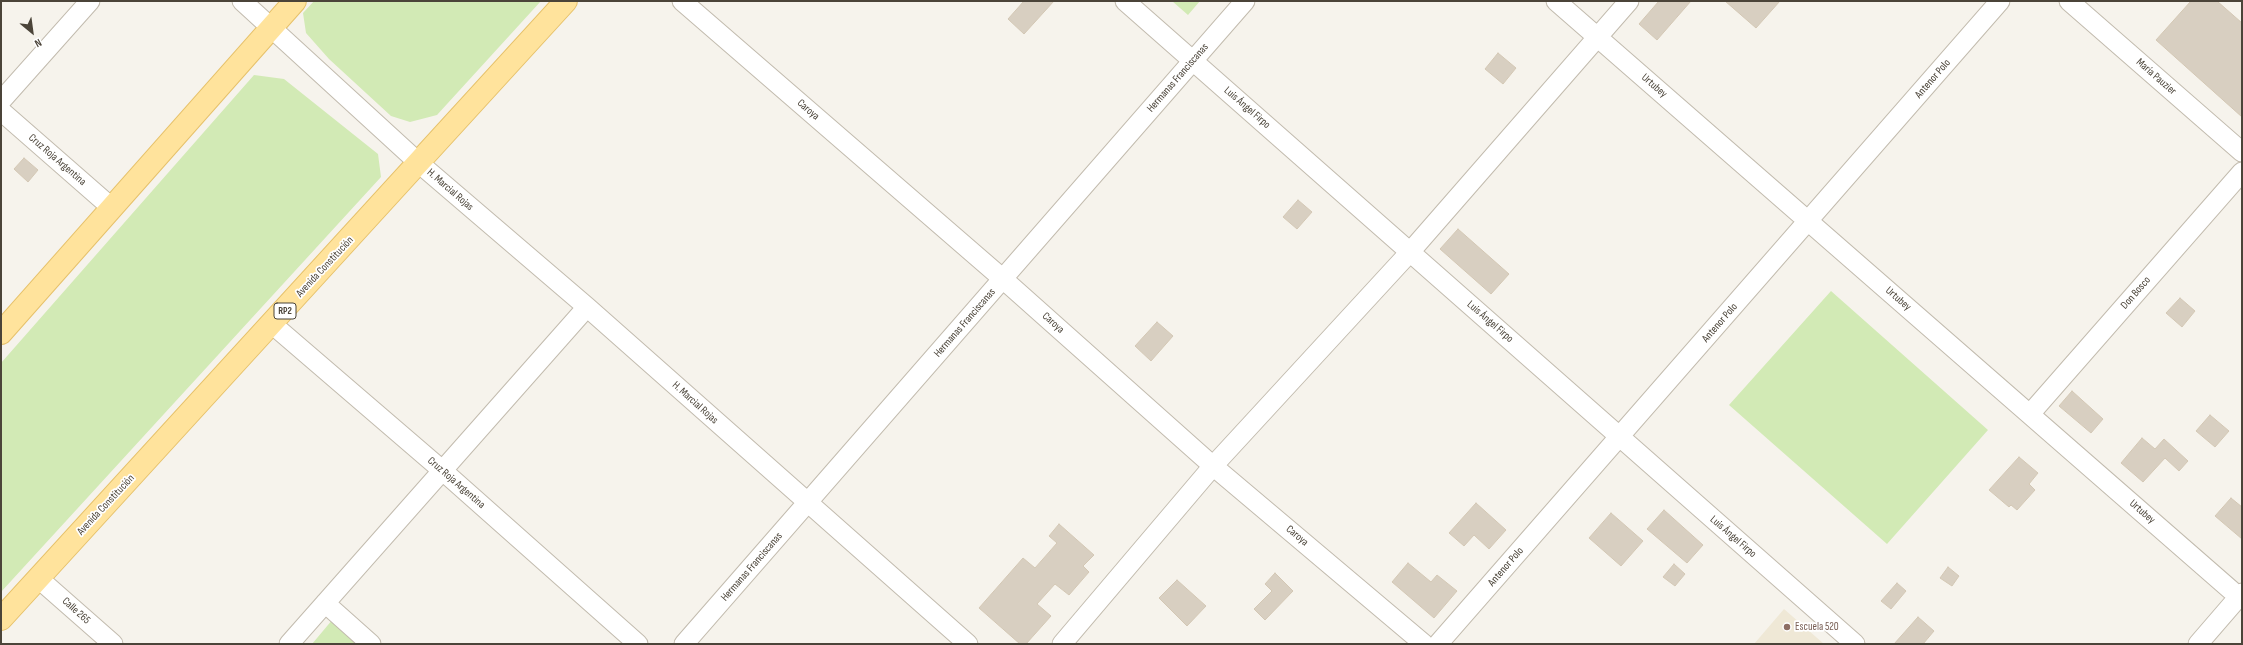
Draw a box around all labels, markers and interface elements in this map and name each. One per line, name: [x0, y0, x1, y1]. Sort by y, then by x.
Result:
north arrow: [12, 12, 52, 52]
text: N: [32, 36, 44, 50]
street label: Hermanas Franciscanas: [1144, 41, 1212, 115]
street label: María Pauzier: [2133, 56, 2179, 98]
street label: Antenor Polo: [1912, 57, 1954, 101]
street label: Urtubey: [1638, 71, 1670, 101]
street label: Luis Ángel Firpo: [1221, 84, 1273, 132]
street label: Caroya: [794, 97, 822, 123]
street label: Cruz Roja Argentina: [26, 131, 88, 189]
street label: H. Marcial Rojas: [424, 166, 476, 214]
street label: Avenida Constitución: [294, 234, 356, 300]
street label: Don Bosco: [2118, 274, 2154, 312]
street label: Urtubey: [1882, 284, 1914, 314]
street label: Hermanas Franciscanas: [931, 286, 999, 360]
street label: Luis Ángel Firpo: [1464, 298, 1516, 346]
street label: Antenor Polo: [1699, 301, 1741, 345]
road number: RP2: [274, 303, 296, 319]
street label: Caroya: [1039, 310, 1067, 336]
street label: H. Marcial Rojas: [669, 379, 721, 427]
street label: Cruz Roja Argentina: [425, 454, 487, 512]
street label: Avenida Constitución: [75, 472, 137, 538]
street label: Urtubey: [2126, 497, 2158, 527]
street label: Luis Ángel Firpo: [1707, 513, 1759, 561]
street label: Caroya: [1283, 523, 1311, 549]
street label: Hermanas Franciscanas: [718, 530, 786, 604]
street label: Antenor Polo: [1485, 545, 1527, 589]
street label: Calle 265: [59, 595, 93, 627]
place label: Escuela 520: [1795, 620, 1839, 634]
marker: Escuela 520: [1782, 622, 1792, 632]

